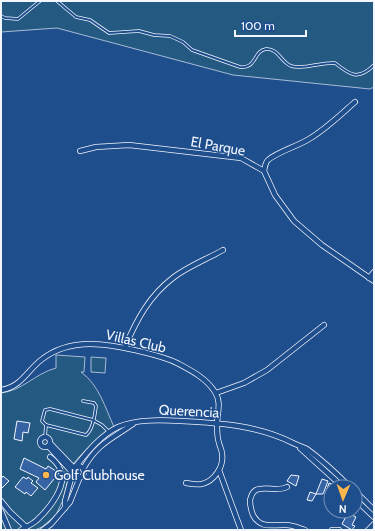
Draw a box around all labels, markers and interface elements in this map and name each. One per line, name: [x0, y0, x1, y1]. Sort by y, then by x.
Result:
scale bar: [235, 12, 306, 38]
text: 100 m: [241, 18, 275, 33]
street label: El Parque: [189, 132, 247, 160]
street label: Villas Club: [104, 325, 168, 357]
street label: Querencia: [158, 400, 220, 422]
place label: Golf Clubhouse: [54, 466, 145, 484]
marker: Golf Clubhouse: [41, 470, 51, 480]
north arrow: [323, 479, 363, 519]
text: N: [339, 502, 347, 516]

